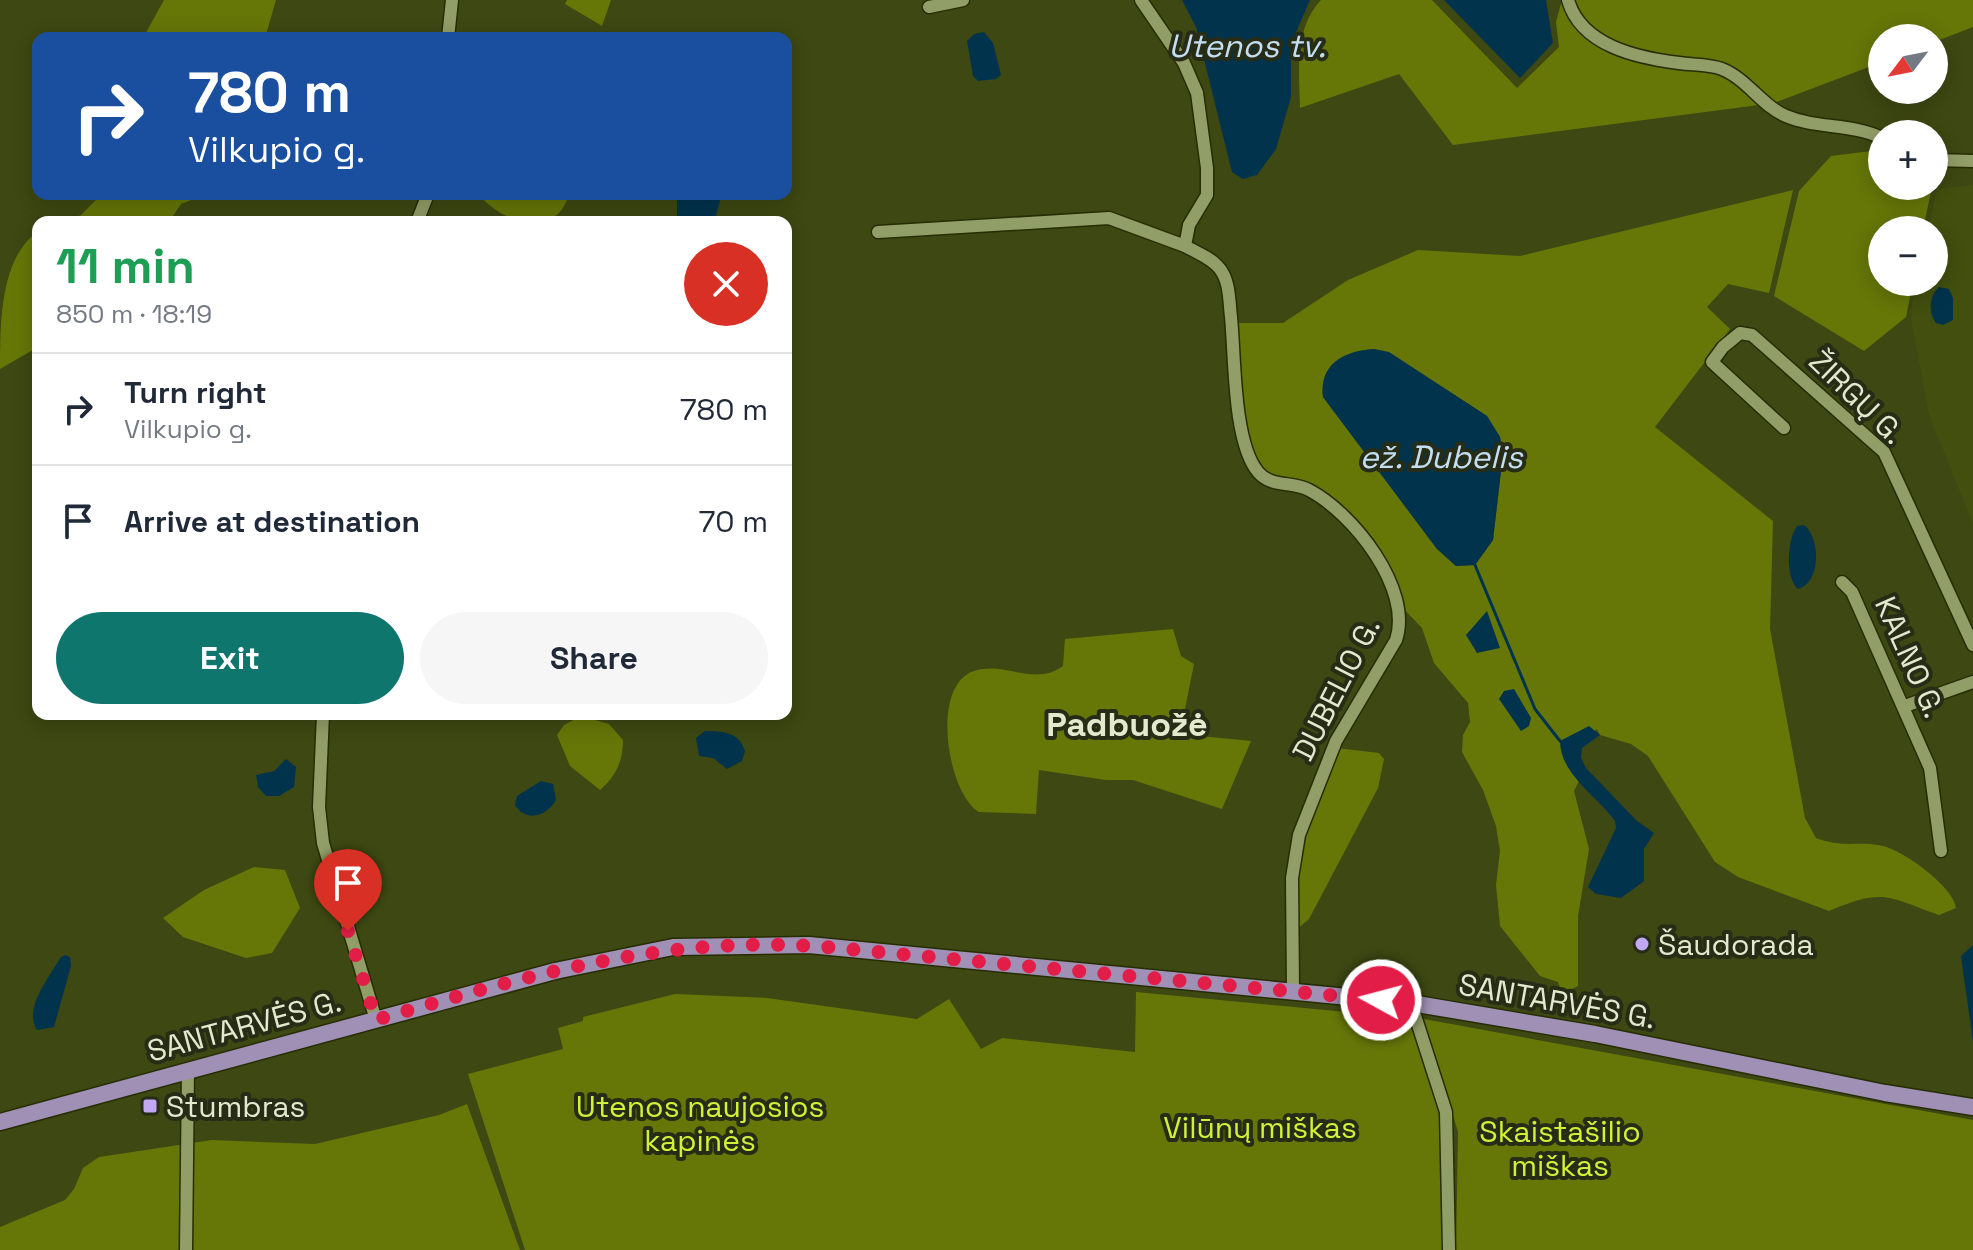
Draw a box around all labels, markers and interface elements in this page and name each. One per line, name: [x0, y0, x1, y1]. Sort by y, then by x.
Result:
north arrow: [1868, 24, 1948, 104]
map controls: [1868, 24, 1948, 296]
water label: Utenos tv.: [1168, 26, 1326, 66]
text: 780 m: [188, 57, 351, 128]
icon: right: [56, 64, 160, 168]
button: +: [1868, 120, 1948, 200]
text: Vilkupio g.: [188, 127, 365, 173]
button: −: [1868, 216, 1948, 296]
text: 11 min: [56, 236, 195, 297]
button: close: [684, 242, 768, 326]
text: 850 m · 18:19: [56, 297, 212, 331]
street label: ŽIRGŲ G.: [1801, 342, 1913, 452]
text: Turn right: [124, 373, 267, 412]
icon: right: [56, 387, 100, 431]
text: 780 m: [680, 390, 768, 429]
text: Vilkupio g.: [124, 412, 252, 446]
water label: ež. Dubelis: [1359, 437, 1524, 477]
icon: arrive: [56, 499, 100, 543]
text: Arrive at destination: [124, 502, 420, 541]
text: 70 m: [699, 502, 768, 541]
street label: KALNO G.: [1866, 590, 1954, 724]
street label: DUBELIO G.: [1283, 611, 1389, 767]
button: Exit: [56, 612, 404, 704]
button: Share: [420, 612, 768, 704]
district label: Padbuožė: [1046, 703, 1208, 746]
pin: [314, 849, 382, 931]
icon: arrive: [326, 861, 370, 905]
place label: Šaudorada: [1658, 925, 1814, 964]
marker: Šaudorada: [1633, 935, 1651, 953]
position arrow: [1339, 958, 1423, 1042]
street label: SANTARVĖS G.: [1456, 965, 1658, 1037]
street label: SANTARVĖS G.: [143, 981, 345, 1071]
place label: Stumbras: [166, 1087, 305, 1126]
park label: Utenos naujosios kapinės: [576, 1087, 824, 1160]
marker: Stumbras: [141, 1097, 159, 1115]
park label: Vilūnų miškas: [1163, 1108, 1357, 1147]
park label: Skaistašilio miškas: [1479, 1112, 1641, 1185]

